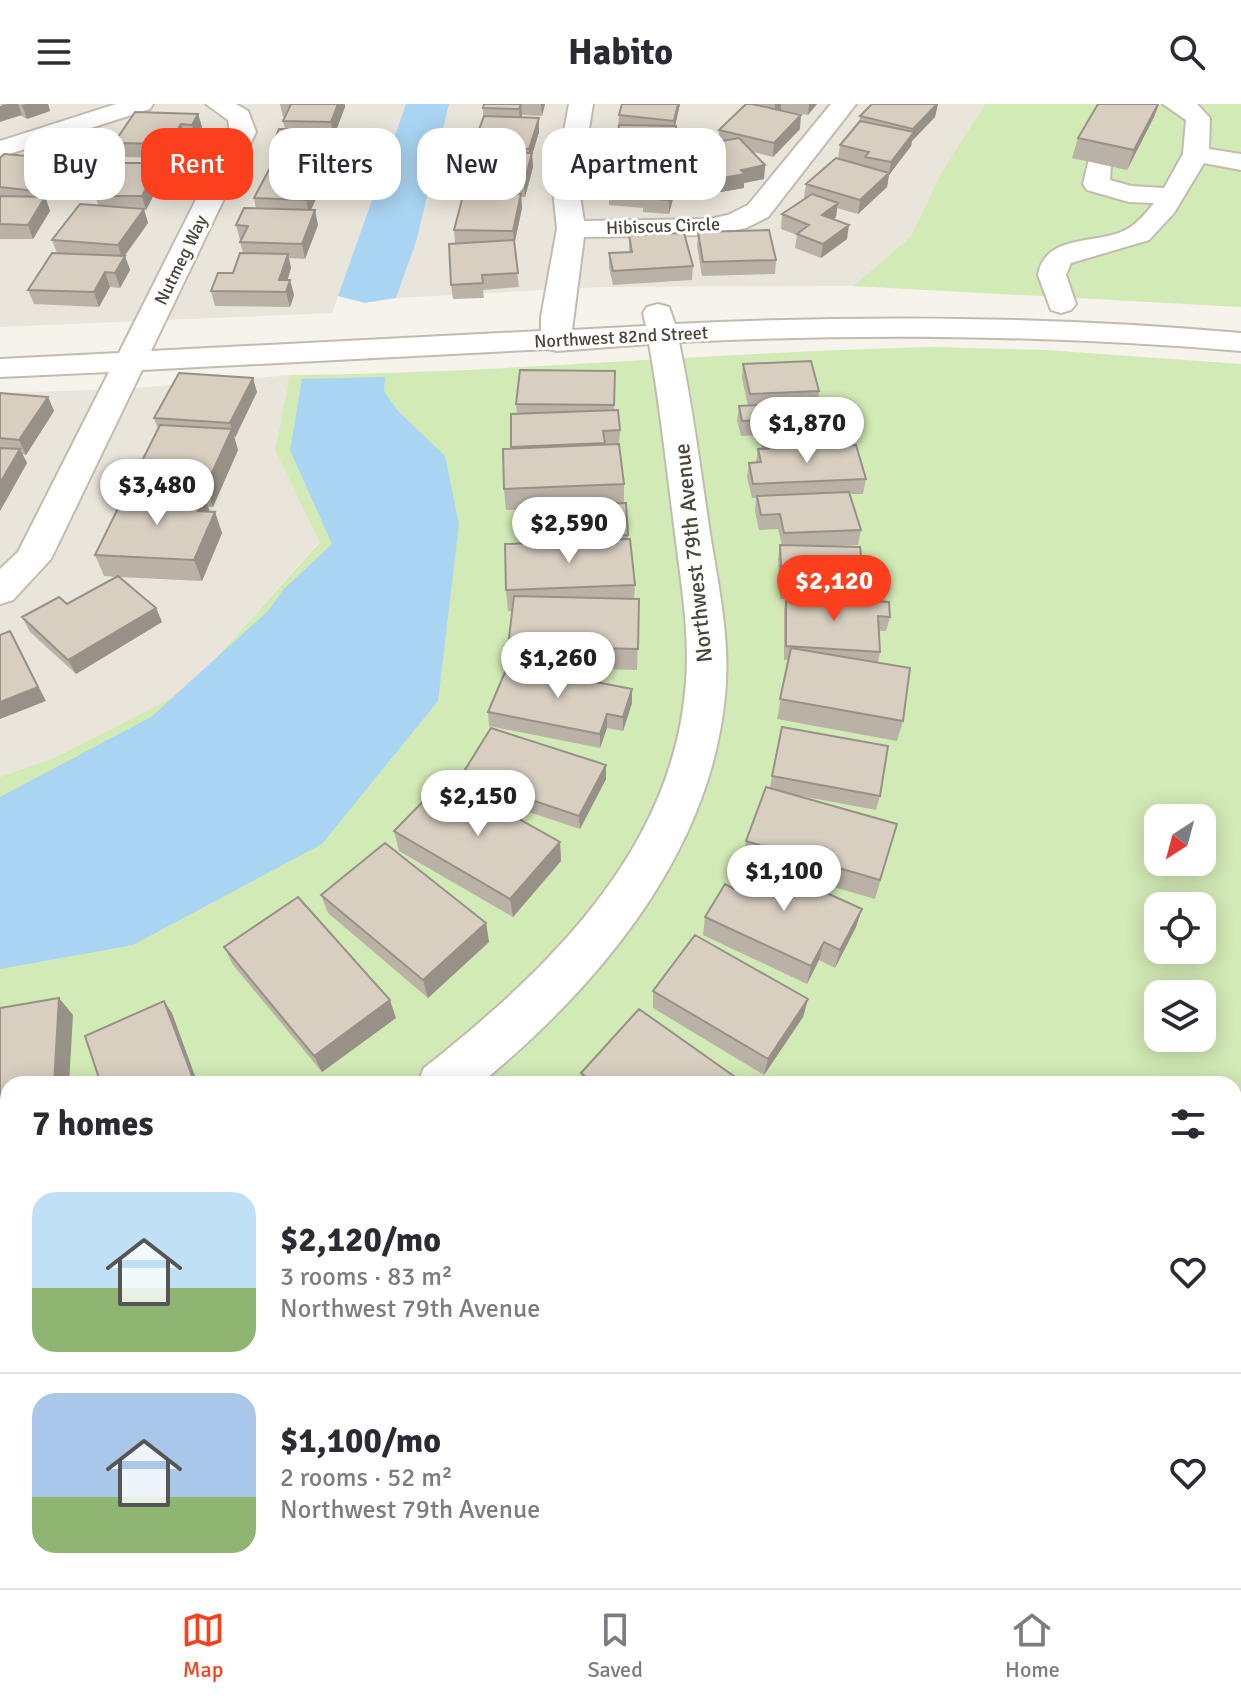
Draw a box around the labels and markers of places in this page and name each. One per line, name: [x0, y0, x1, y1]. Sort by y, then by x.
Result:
pin: $1,870: [742, 397, 872, 465]
pin: $3,480: [92, 459, 222, 527]
pin: $2,590: [504, 497, 634, 565]
pin: $2,120: [769, 555, 899, 623]
pin: $1,260: [493, 632, 623, 700]
pin: $2,150: [413, 770, 543, 838]
pin: $1,100: [719, 845, 849, 913]

